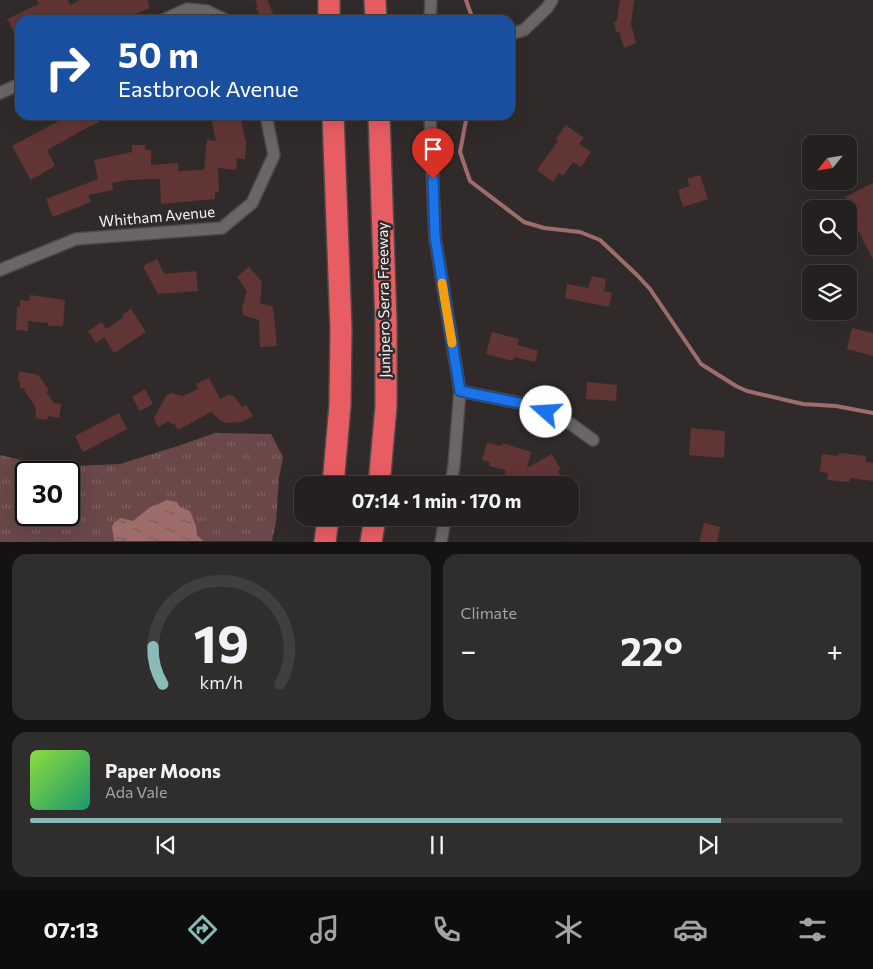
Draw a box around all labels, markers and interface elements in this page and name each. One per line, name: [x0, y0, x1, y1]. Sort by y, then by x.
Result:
text: 50 m: [118, 32, 199, 75]
icon: right: [35, 35, 100, 100]
text: Eastbrook Avenue: [118, 75, 299, 102]
pin: [412, 128, 454, 179]
icon: arrive: [419, 135, 447, 163]
north arrow: [802, 135, 858, 190]
map controls: [802, 135, 857, 320]
button: search: [802, 200, 857, 255]
street label: Whitham Avenue: [98, 202, 216, 230]
street label: Junipero Serra Freeway: [373, 222, 393, 378]
button: layers: [802, 265, 857, 320]
position arrow: [519, 385, 571, 437]
speed limit sign: 30: [15, 461, 80, 526]
text: 07:14 · 1 min · 170 m: [352, 489, 521, 512]
text: Climate: [461, 603, 517, 622]
text: 19: [193, 610, 249, 674]
text: 22°: [620, 627, 683, 674]
text: −: [461, 633, 476, 667]
text: +: [827, 633, 843, 667]
text: km/h: [200, 671, 243, 693]
text: Paper Moons: [105, 759, 221, 782]
text: Ada Vale: [105, 782, 167, 801]
icon: previous: [152, 831, 180, 859]
icon: pause: [423, 831, 451, 859]
icon: next: [694, 831, 722, 859]
icon: directions: [185, 912, 220, 947]
icon: music: [307, 912, 342, 947]
icon: phone: [429, 912, 464, 947]
icon: climate: [551, 912, 586, 947]
icon: car: [673, 912, 708, 947]
icon: filters: [795, 912, 830, 947]
text: 07:13: [43, 916, 99, 943]

